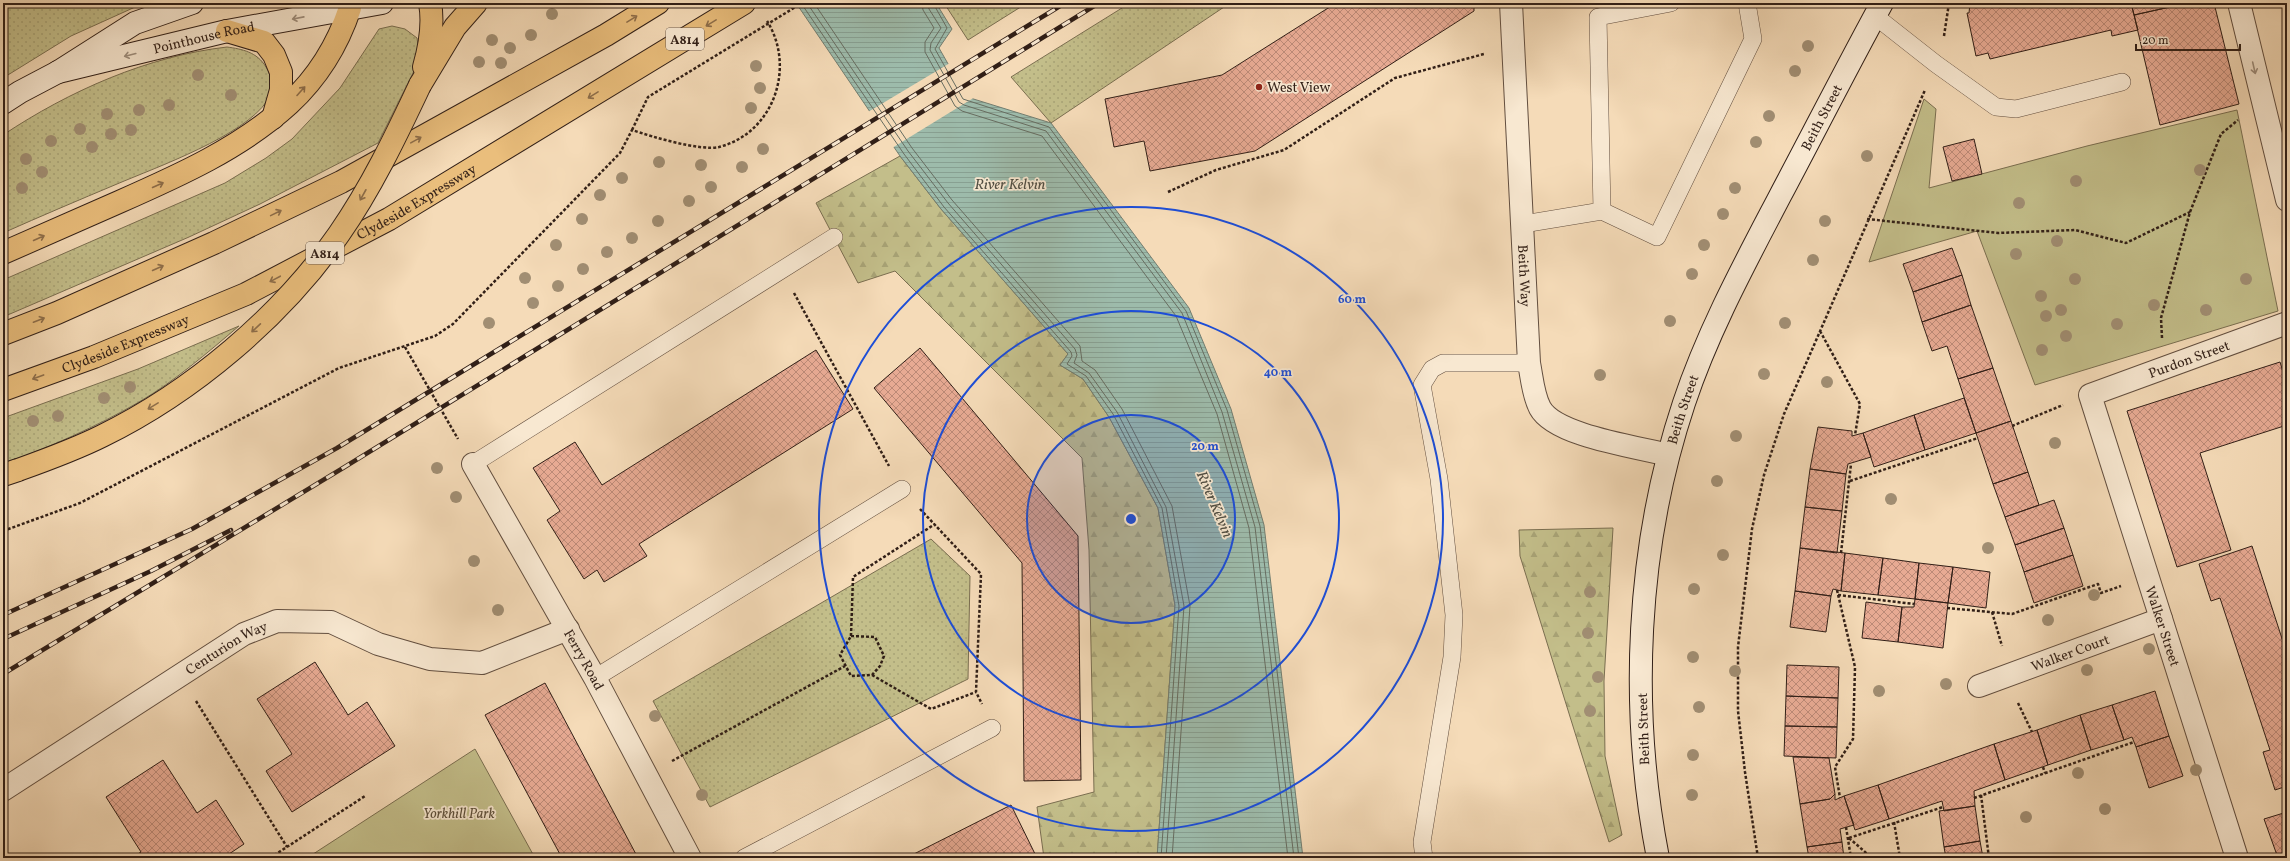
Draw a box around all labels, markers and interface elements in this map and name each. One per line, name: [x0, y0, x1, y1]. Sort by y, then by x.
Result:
one-way arrow: [292, 14, 305, 22]
one-way arrow: [626, 15, 638, 23]
street label: Pointhouse Road: [152, 18, 257, 60]
one-way arrow: [705, 20, 717, 28]
scale bar: [2136, 26, 2240, 52]
road number: A814: [666, 28, 704, 50]
text: 20 m: [2142, 33, 2169, 49]
one-way arrow: [124, 51, 137, 59]
one-way arrow: [2250, 61, 2258, 74]
place label: West View: [1267, 79, 1330, 98]
street label: Beith Street: [1797, 81, 1848, 155]
marker: West View: [1254, 82, 1264, 92]
one-way arrow: [296, 86, 305, 97]
one-way arrow: [588, 91, 599, 99]
one-way arrow: [410, 136, 422, 143]
street label: Clydeside Expressway: [354, 160, 481, 245]
water label: River Kelvin: [975, 175, 1046, 196]
one-way arrow: [151, 181, 163, 188]
one-way arrow: [359, 188, 367, 200]
one-way arrow: [270, 209, 282, 216]
one-way arrow: [32, 233, 44, 241]
road number: A814: [306, 242, 344, 264]
street label: Beith Way: [1512, 244, 1534, 308]
one-way arrow: [152, 264, 164, 271]
one-way arrow: [269, 276, 281, 284]
text: 60 m: [1338, 292, 1366, 308]
street label: Clydeside Expressway: [60, 310, 193, 379]
one-way arrow: [33, 316, 45, 324]
one-way arrow: [251, 323, 261, 332]
street label: Purdon Street: [2146, 337, 2233, 384]
text: 40 m: [1264, 365, 1293, 381]
street label: Beith Street: [1664, 372, 1704, 447]
one-way arrow: [32, 374, 45, 381]
one-way arrow: [147, 403, 159, 411]
text: 20 m: [1191, 439, 1219, 455]
water label: River Kelvin: [1190, 468, 1237, 541]
centre of rings: [1124, 512, 1138, 526]
street label: Walker Street: [2140, 584, 2184, 669]
street label: Centurion Way: [182, 618, 271, 680]
street label: Ferry Road: [558, 626, 608, 694]
street label: Walker Court: [2029, 631, 2113, 677]
street label: Beith Street: [1634, 692, 1655, 765]
park label: Yorkhill Park: [423, 805, 496, 824]

